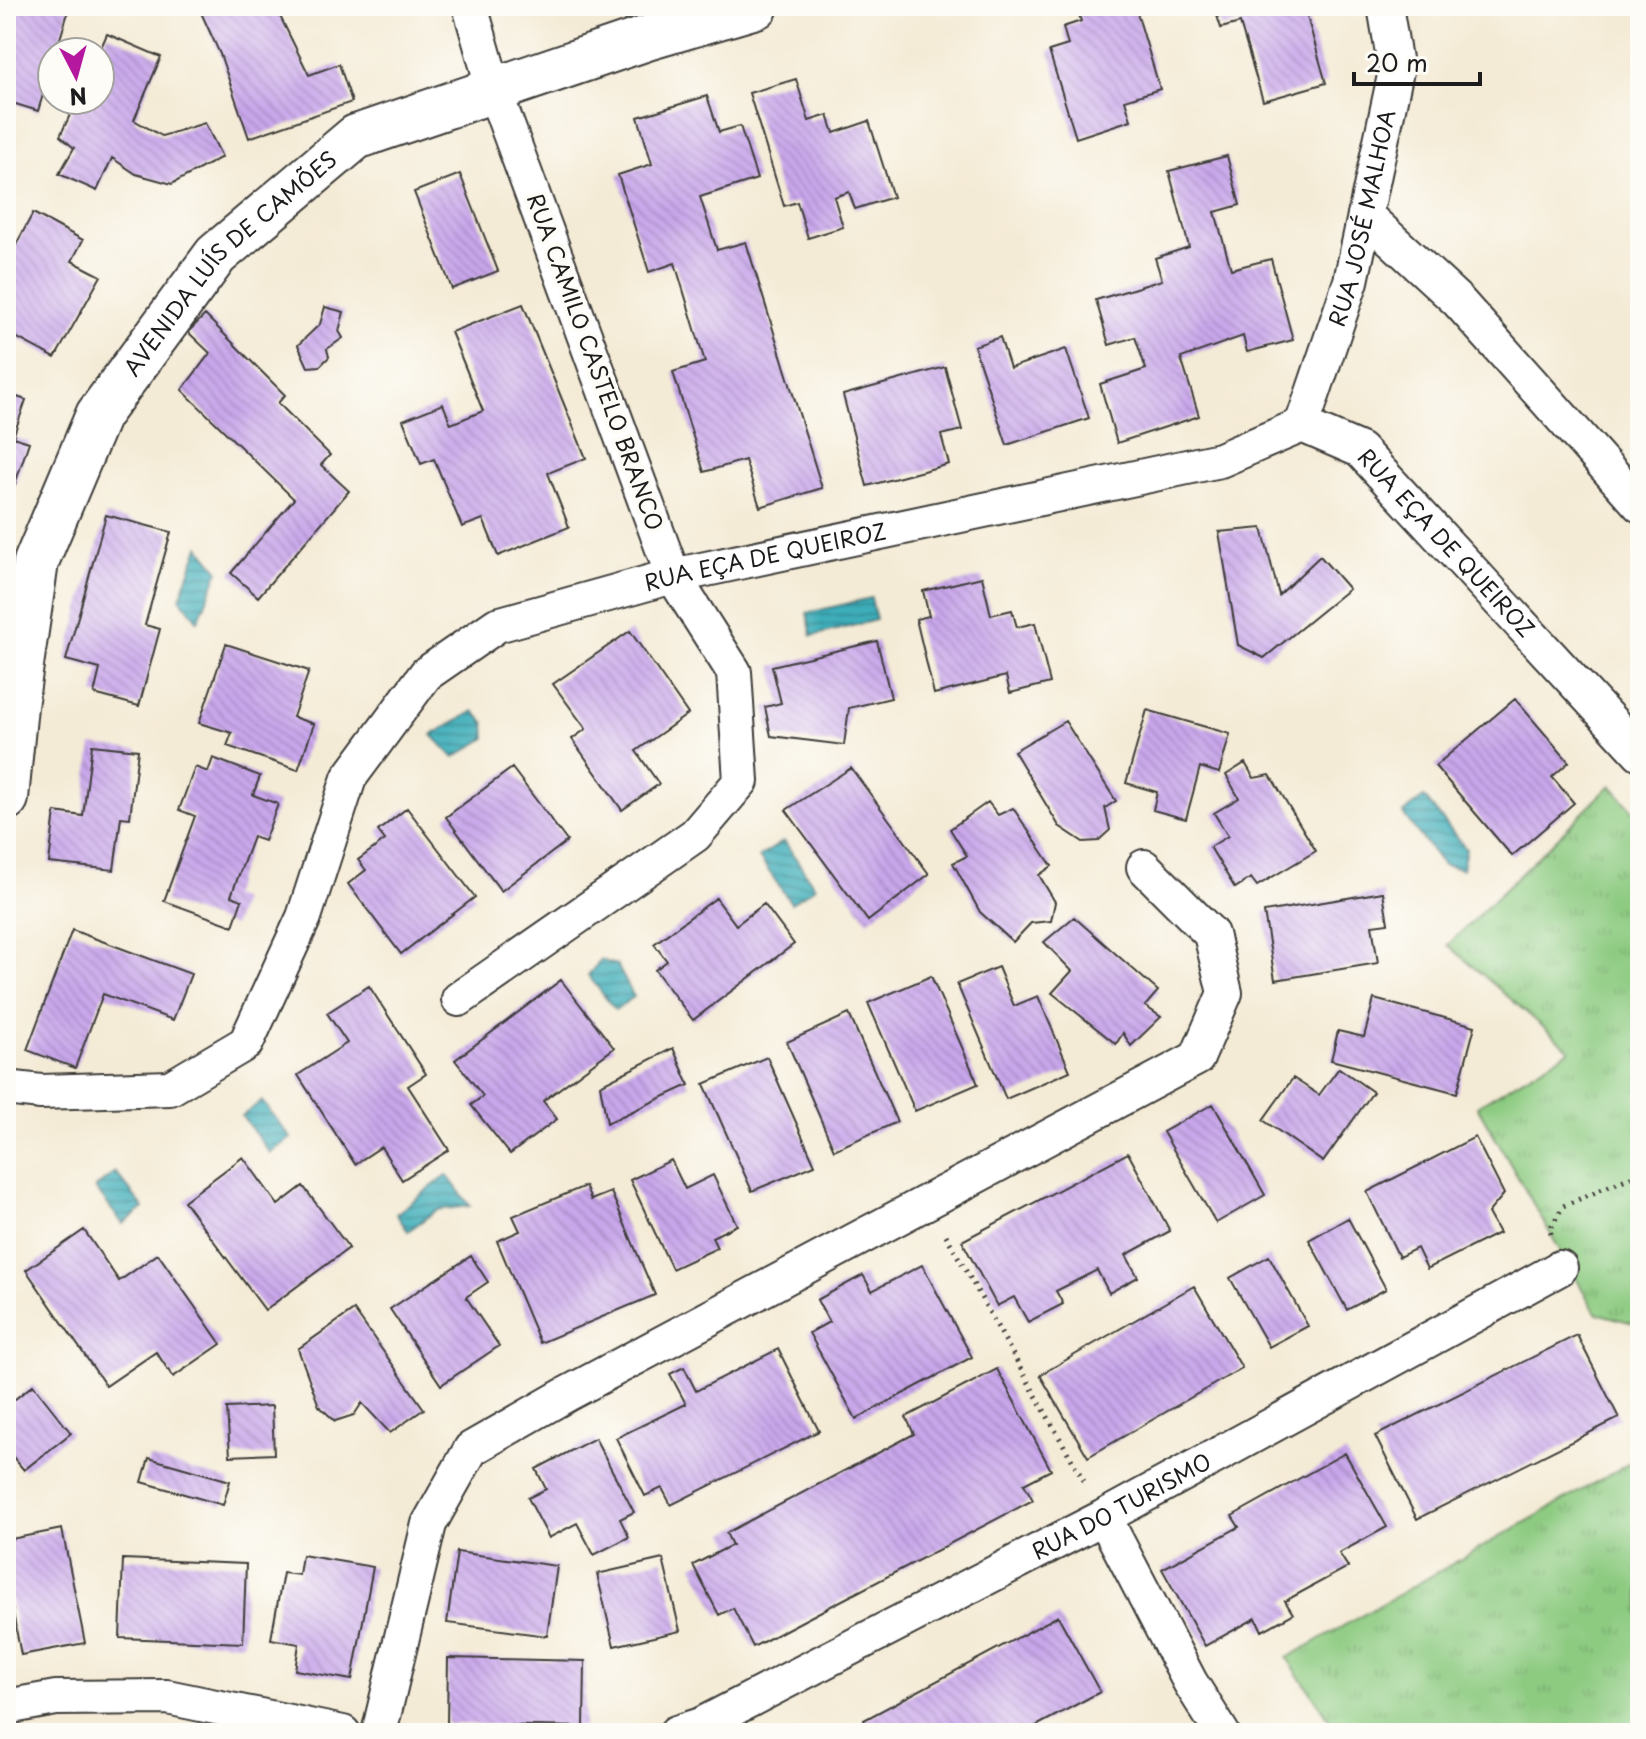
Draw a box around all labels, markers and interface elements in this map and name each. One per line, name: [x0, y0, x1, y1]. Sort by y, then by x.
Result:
north arrow: [36, 36, 116, 116]
scale bar: [1354, 36, 1480, 86]
text: 20 m: [1366, 44, 1428, 80]
text: N: [68, 80, 89, 115]
street label: RUA JOSÉ MALHOA: [1319, 106, 1402, 330]
street label: AVENIDA LUÍS DE CAMÕES: [115, 142, 343, 382]
street label: RUA CAMILO CASTELO BRANCO: [520, 188, 673, 535]
street label: RUA EÇA DE QUEIROZ: [1351, 440, 1543, 644]
street label: RUA EÇA DE QUEIROZ: [640, 513, 889, 598]
street label: RUA DO TURISMO: [1025, 1444, 1216, 1567]

